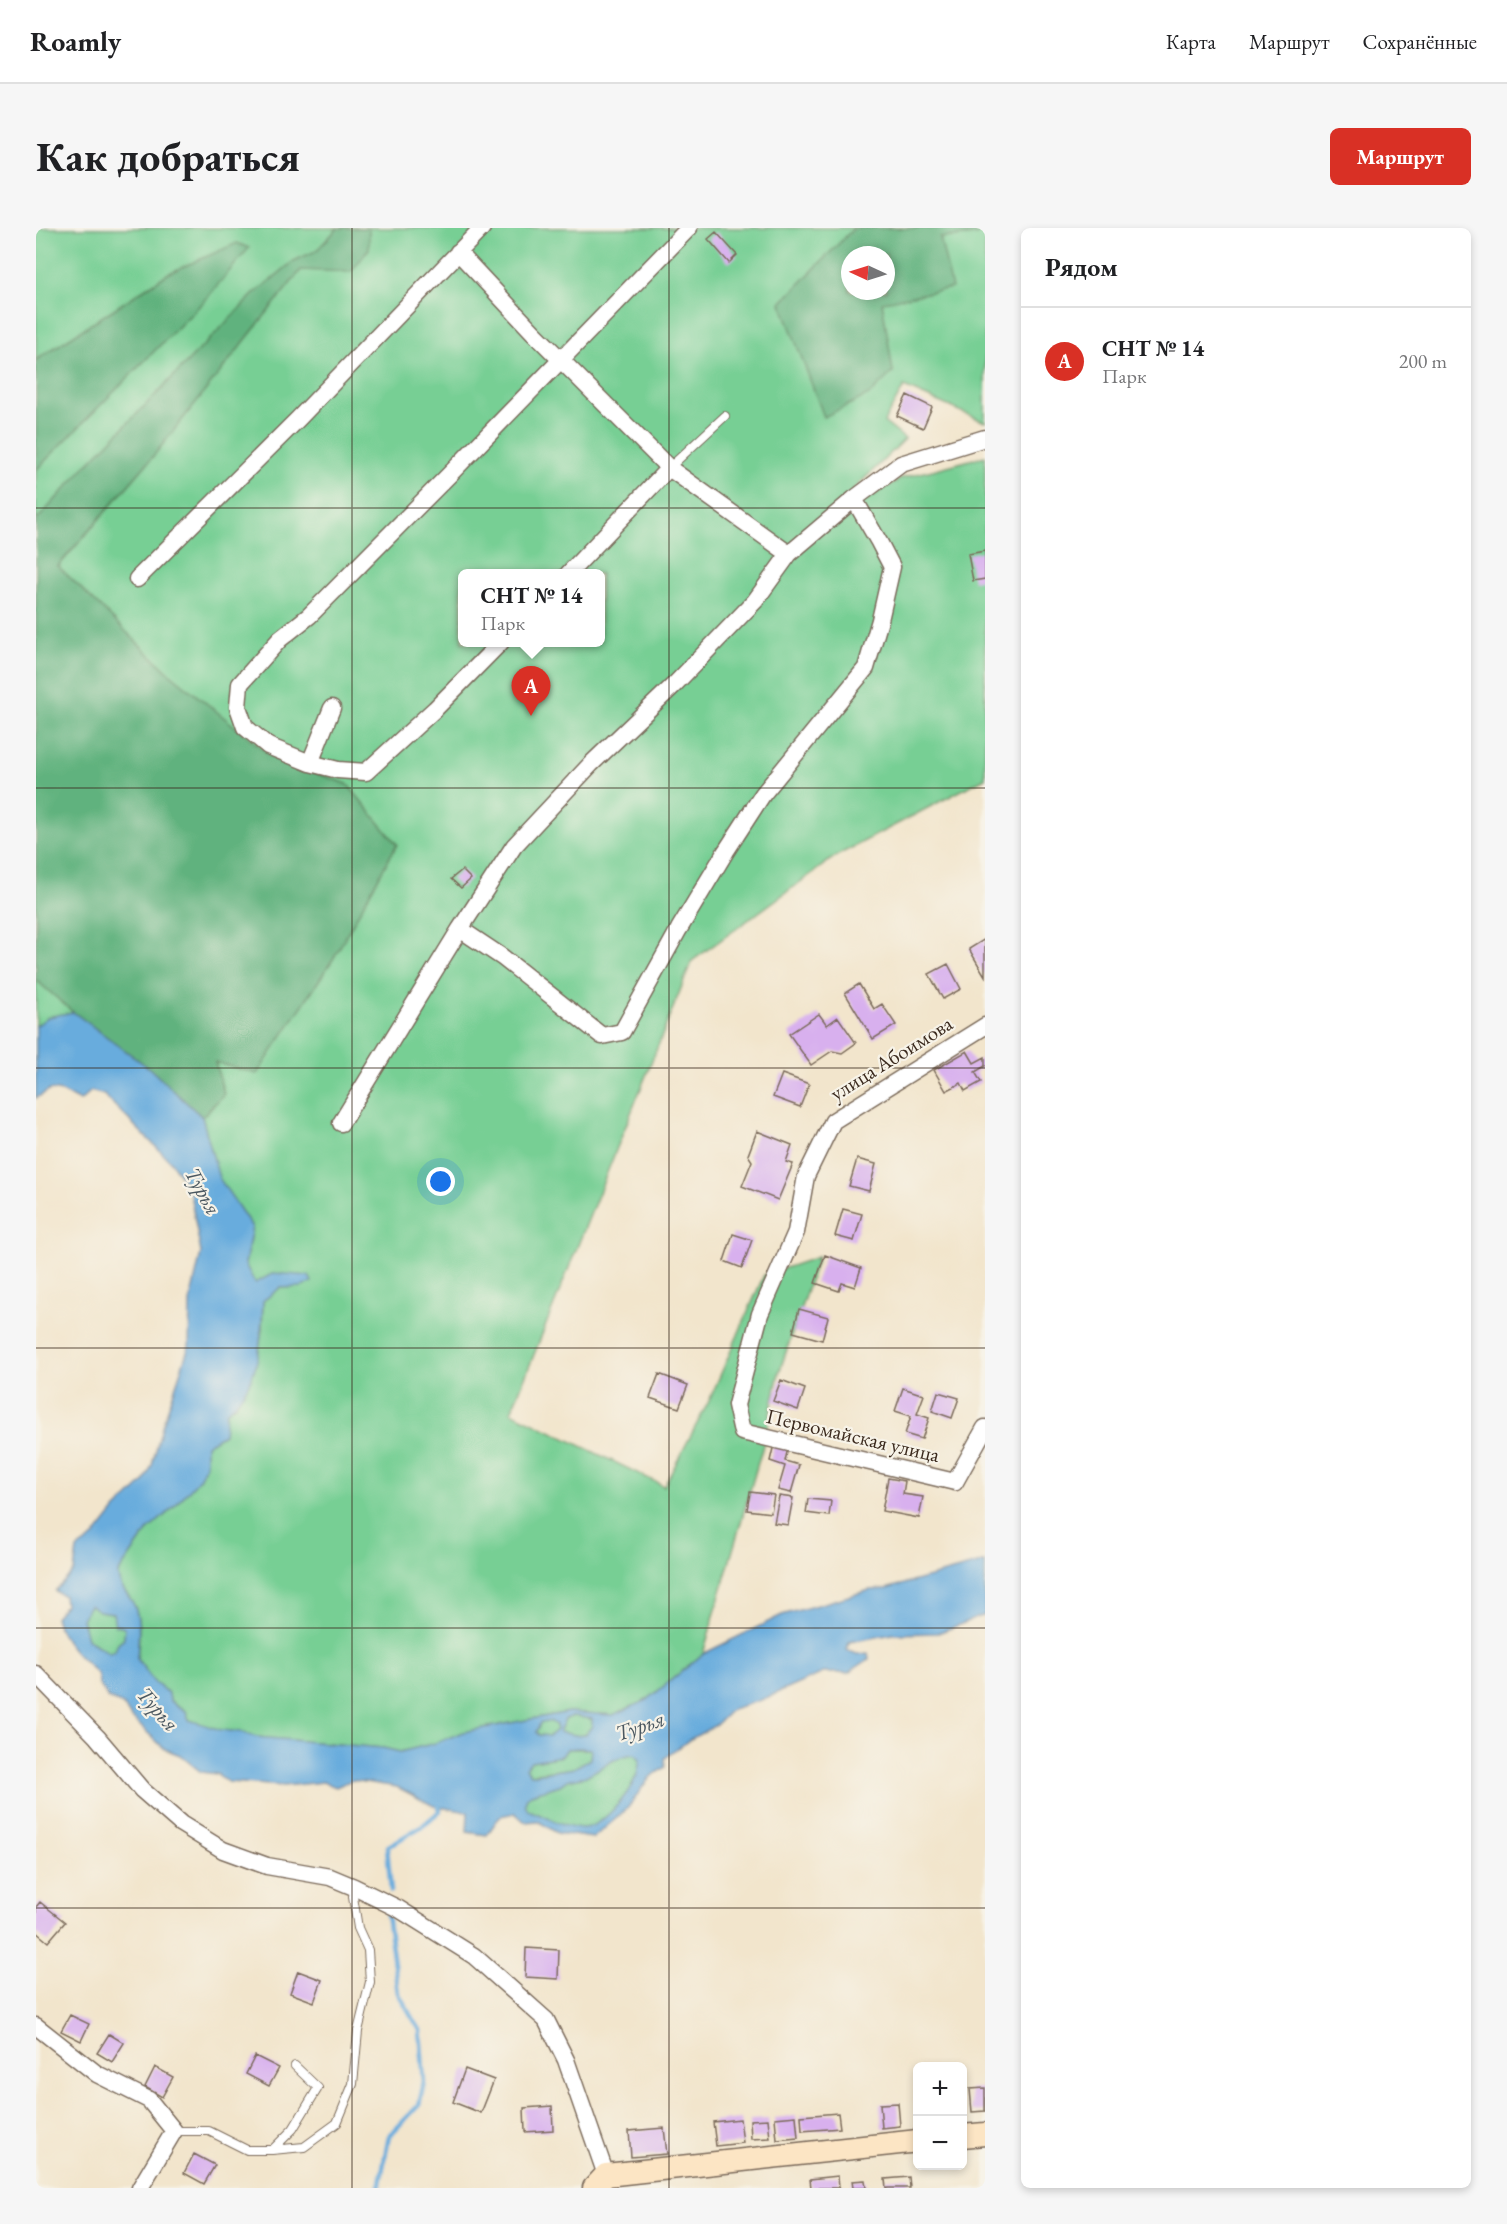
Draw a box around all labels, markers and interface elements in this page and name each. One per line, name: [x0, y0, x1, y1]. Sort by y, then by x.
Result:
text: Roamly: [30, 23, 121, 59]
text: Карта: [1166, 28, 1216, 55]
text: Маршрут: [1249, 28, 1330, 55]
text: Сохранённые: [1363, 28, 1477, 55]
button: Маршрут: [1330, 128, 1471, 185]
text: Как добраться: [36, 129, 300, 184]
north arrow: [841, 246, 895, 300]
text: Рядом: [1045, 250, 1118, 284]
text: СНТ № 14: [1102, 334, 1204, 363]
text: A: [1057, 348, 1072, 374]
text: 200 m: [1399, 348, 1447, 374]
text: Парк: [1102, 363, 1146, 389]
popup: [458, 569, 605, 647]
text: СНТ № 14: [480, 581, 583, 610]
text: Парк: [480, 610, 525, 636]
pin: A: [512, 666, 550, 716]
street label: улица Абоимова: [825, 1009, 958, 1106]
water label: Турья: [178, 1162, 228, 1220]
your location: [426, 1167, 455, 1196]
street label: Первомайская улица: [764, 1402, 943, 1468]
water label: Турья: [130, 1680, 186, 1738]
water label: Турья: [611, 1704, 669, 1748]
map controls: [913, 2062, 967, 2170]
button: +: [913, 2062, 967, 2116]
button: −: [913, 2116, 967, 2170]

